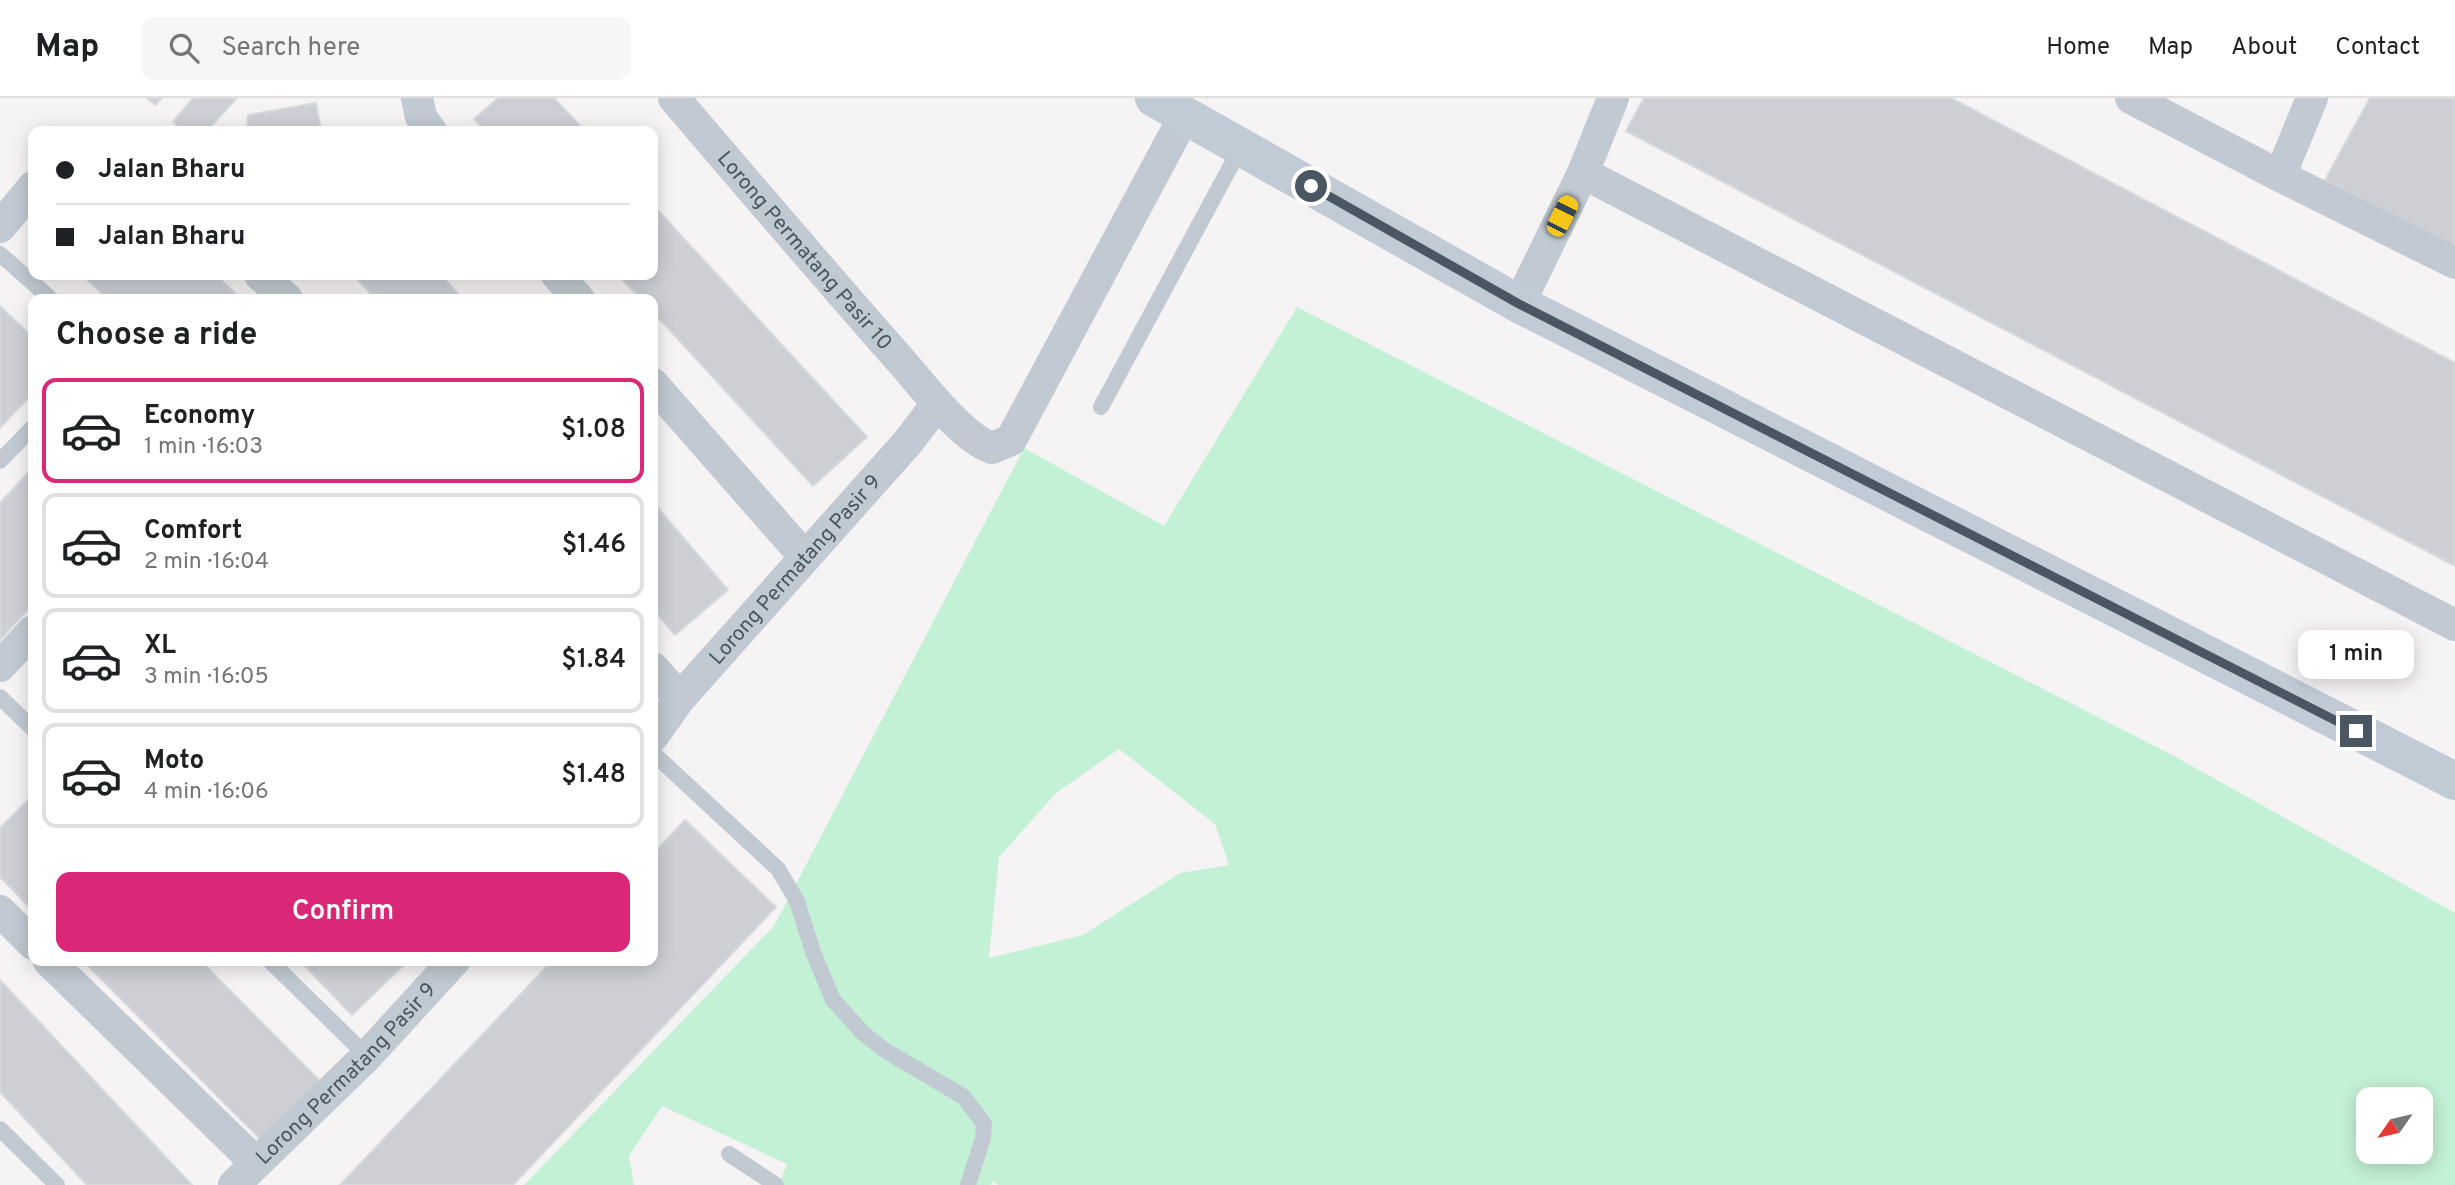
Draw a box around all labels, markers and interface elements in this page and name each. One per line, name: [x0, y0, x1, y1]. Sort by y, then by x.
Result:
search box: [141, 17, 631, 80]
text: Map: [35, 27, 99, 69]
icon: search: [165, 29, 203, 67]
text: Search here: [221, 32, 360, 65]
text: Home: [2046, 33, 2110, 63]
text: Map: [2148, 33, 2193, 63]
text: About: [2231, 33, 2297, 63]
text: Contact: [2335, 33, 2420, 63]
street label: Lorong Permatang Pasir 10: [710, 146, 897, 357]
text: Jalan Bharu: [98, 154, 245, 187]
route start: [1295, 170, 1327, 202]
car: [1544, 193, 1581, 239]
text: Jalan Bharu: [98, 221, 245, 254]
text: Choose a ride: [56, 316, 257, 356]
icon: car: [60, 399, 123, 462]
text: Economy: [144, 400, 255, 433]
text: $1.08: [561, 414, 626, 447]
text: 1 min · 16:03: [144, 433, 263, 462]
street label: Lorong Permatang Pasir 9: [704, 470, 888, 671]
icon: car: [60, 514, 123, 577]
text: Comfort: [144, 515, 242, 548]
text: $1.46: [562, 529, 626, 562]
text: 2 min · 16:04: [144, 548, 269, 577]
icon: car: [60, 629, 123, 692]
text: XL: [144, 630, 176, 663]
callout: 1 min: [2298, 630, 2414, 678]
text: 1 min: [2329, 640, 2383, 669]
text: $1.84: [561, 644, 626, 677]
text: 3 min · 16:05: [144, 663, 269, 692]
route end: [2340, 715, 2372, 747]
icon: car: [60, 744, 123, 807]
text: Moto: [144, 745, 204, 778]
text: $1.48: [561, 759, 626, 792]
text: 4 min · 16:06: [144, 778, 269, 807]
button: Confirm: [56, 872, 630, 952]
street label: Lorong Permatang Pasir 9: [251, 977, 443, 1171]
north arrow: [2356, 1087, 2432, 1164]
map controls: [2356, 1087, 2433, 1164]

